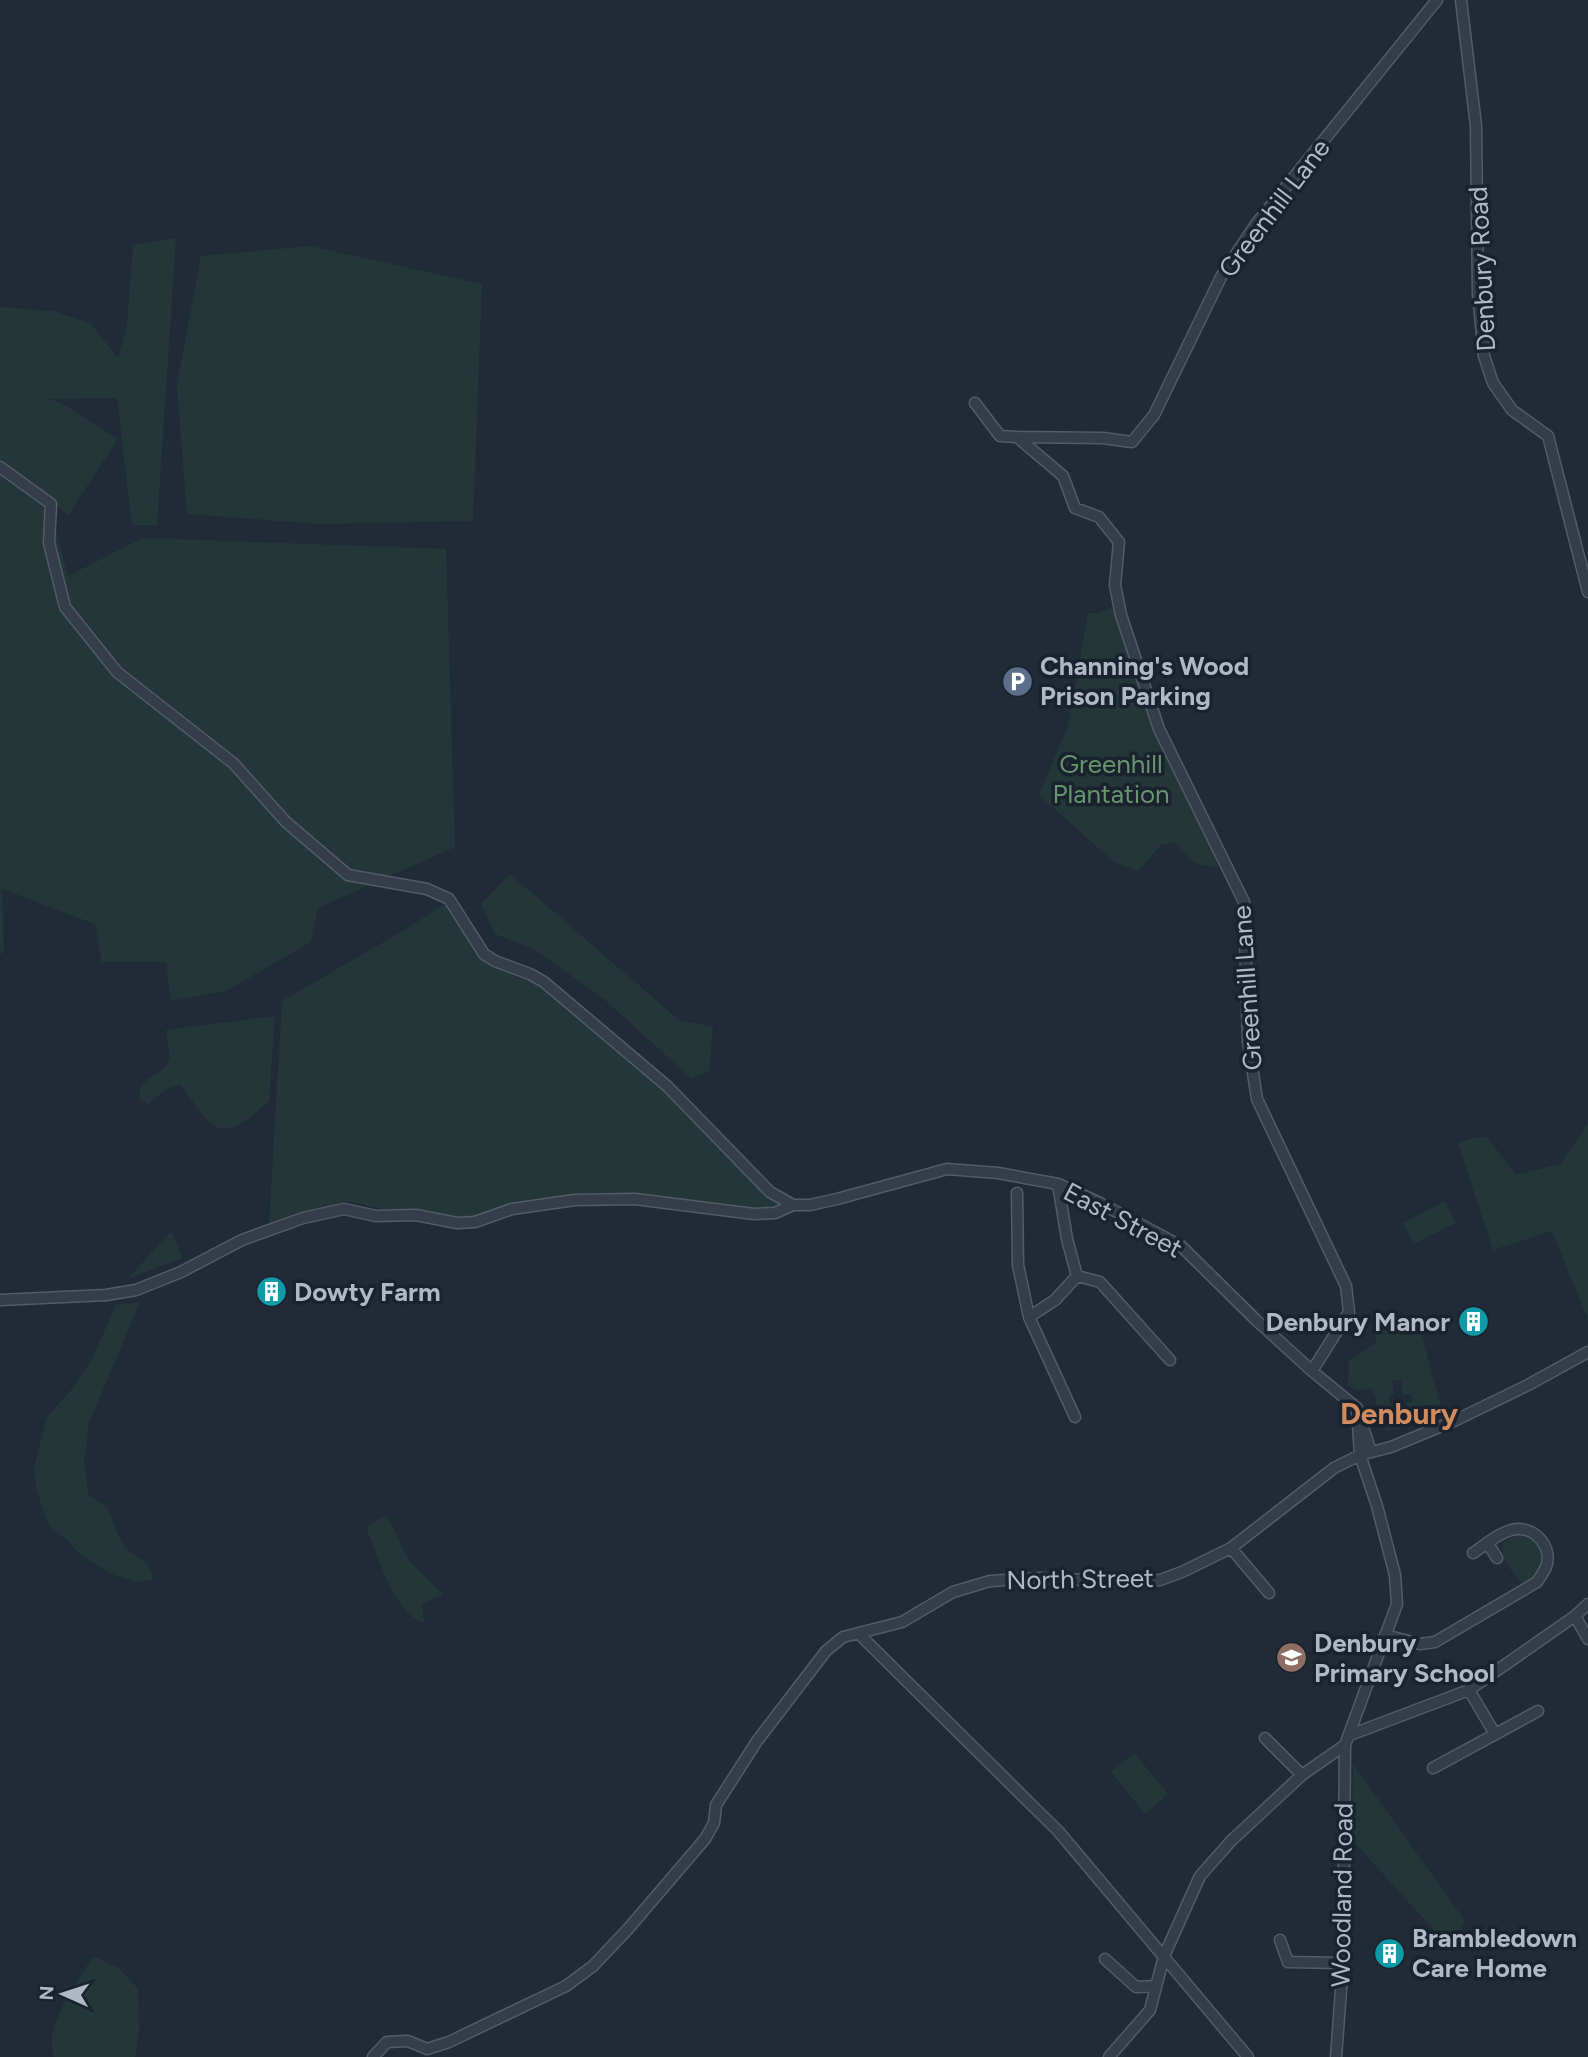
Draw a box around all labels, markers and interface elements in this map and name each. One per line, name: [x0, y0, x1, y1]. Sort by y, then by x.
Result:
street label: Greenhill Lane: [1211, 132, 1337, 284]
street label: Denbury Road: [1462, 186, 1502, 352]
place label: Channing's Wood Prison Parking: [1040, 650, 1249, 712]
parking icon: Channing's Wood Prison Parking: [1000, 664, 1034, 698]
park label: Greenhill Plantation: [1052, 748, 1170, 810]
street label: Greenhill Lane: [1225, 904, 1269, 1072]
street label: East Street: [1058, 1175, 1188, 1265]
building icon: Dowty Farm: [254, 1275, 288, 1309]
place label: Dowty Farm: [294, 1276, 441, 1308]
building icon: Denbury Manor: [1456, 1305, 1490, 1339]
place label: Denbury Manor: [1265, 1306, 1450, 1338]
district label: Denbury: [1340, 1395, 1459, 1432]
street label: North Street: [1006, 1562, 1154, 1596]
place label: Denbury Primary School: [1314, 1627, 1495, 1689]
school or university icon: Denbury Primary School: [1274, 1641, 1308, 1675]
street label: Woodland Road: [1324, 1803, 1360, 1987]
place label: Brambledown Care Home: [1412, 1922, 1577, 1984]
building icon: Brambledown Care Home: [1372, 1936, 1406, 1970]
north arrow: [28, 1959, 98, 2029]
text: N: [35, 1985, 58, 2001]

